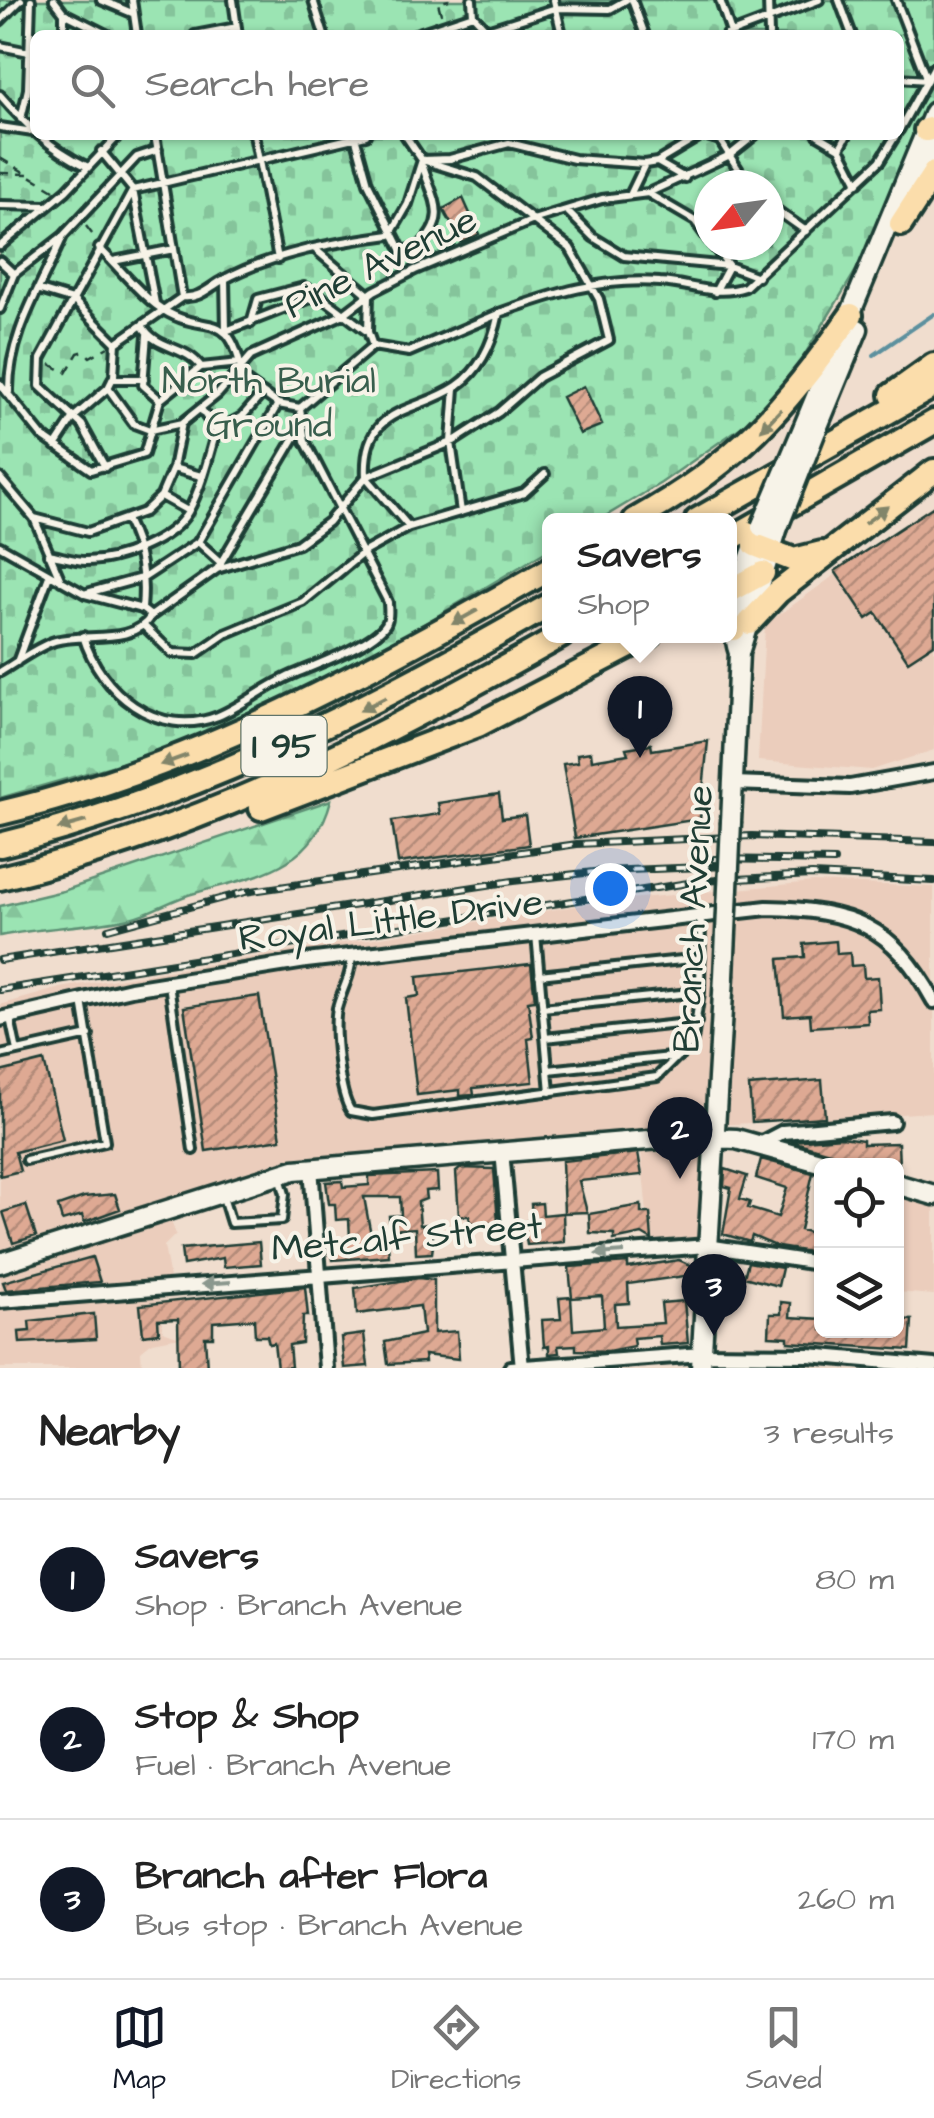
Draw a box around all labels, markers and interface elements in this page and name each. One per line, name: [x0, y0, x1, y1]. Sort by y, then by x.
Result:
search box: [30, 30, 904, 140]
icon: search: [65, 58, 120, 113]
text: Search here: [145, 59, 369, 111]
north arrow: [694, 170, 784, 260]
street label: Pine Avenue: [276, 194, 486, 332]
park label: North Burial Ground: [162, 356, 376, 452]
one-way arrow: [760, 408, 783, 432]
one-way arrow: [863, 506, 889, 526]
popup: [542, 513, 737, 643]
text: Savers: [577, 530, 702, 582]
text: Shop: [577, 582, 650, 627]
one-way arrow: [451, 607, 479, 625]
pin: 1: [608, 676, 672, 758]
one-way arrow: [359, 695, 388, 712]
road number: I 95: [242, 716, 326, 776]
one-way arrow: [158, 753, 188, 768]
street label: Branch Avenue: [661, 784, 727, 1054]
one-way arrow: [56, 818, 87, 833]
your location: [585, 863, 636, 914]
street label: Royal Little Drive: [236, 877, 546, 966]
pin: 2: [648, 1096, 712, 1179]
map controls: [814, 1158, 904, 1338]
button: locate: [814, 1158, 904, 1248]
street label: Metcalf Street: [269, 1200, 545, 1276]
one-way arrow: [593, 1245, 625, 1261]
button: layers: [814, 1248, 904, 1338]
pin: 3: [682, 1254, 746, 1336]
one-way arrow: [200, 1276, 232, 1292]
text: Nearby: [40, 1404, 180, 1462]
text: 3 results: [764, 1411, 894, 1456]
text: Savers: [135, 1531, 259, 1583]
text: 1: [70, 1557, 75, 1602]
text: 80 m: [815, 1557, 894, 1602]
text: Shop · Branch Avenue: [135, 1583, 463, 1628]
text: Stop & Shop: [135, 1691, 359, 1743]
text: 2: [63, 1717, 82, 1762]
text: 170 m: [812, 1717, 894, 1762]
text: Fuel · Branch Avenue: [135, 1743, 451, 1788]
text: Branch after Flora: [135, 1851, 487, 1903]
text: 3: [64, 1877, 81, 1922]
text: 260 m: [798, 1877, 894, 1922]
text: Bus stop · Branch Avenue: [135, 1903, 523, 1948]
tab: Map: [112, 2000, 167, 2099]
tab: Directions: [391, 2000, 521, 2099]
tab: Saved: [746, 2000, 822, 2099]

